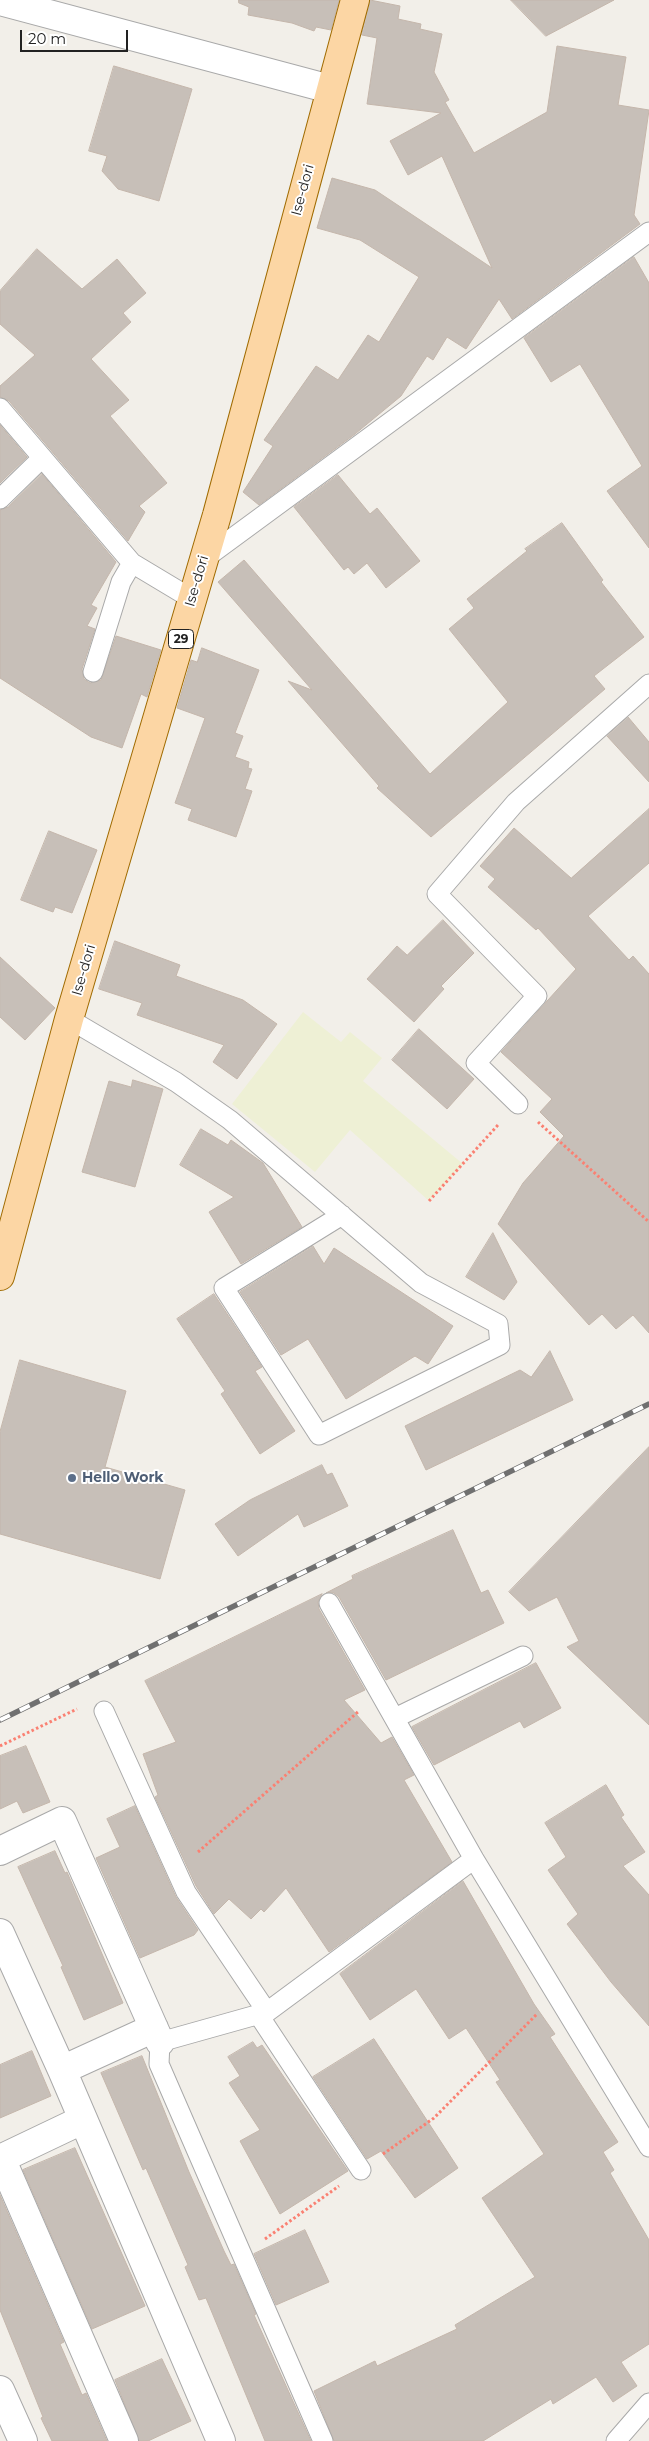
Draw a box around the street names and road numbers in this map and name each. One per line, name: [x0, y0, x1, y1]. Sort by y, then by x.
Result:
street label: Ise-dori: [288, 162, 318, 218]
street label: Ise-dori: [182, 553, 212, 609]
road number: 29: [168, 630, 194, 648]
street label: Ise-dori: [69, 942, 99, 998]

